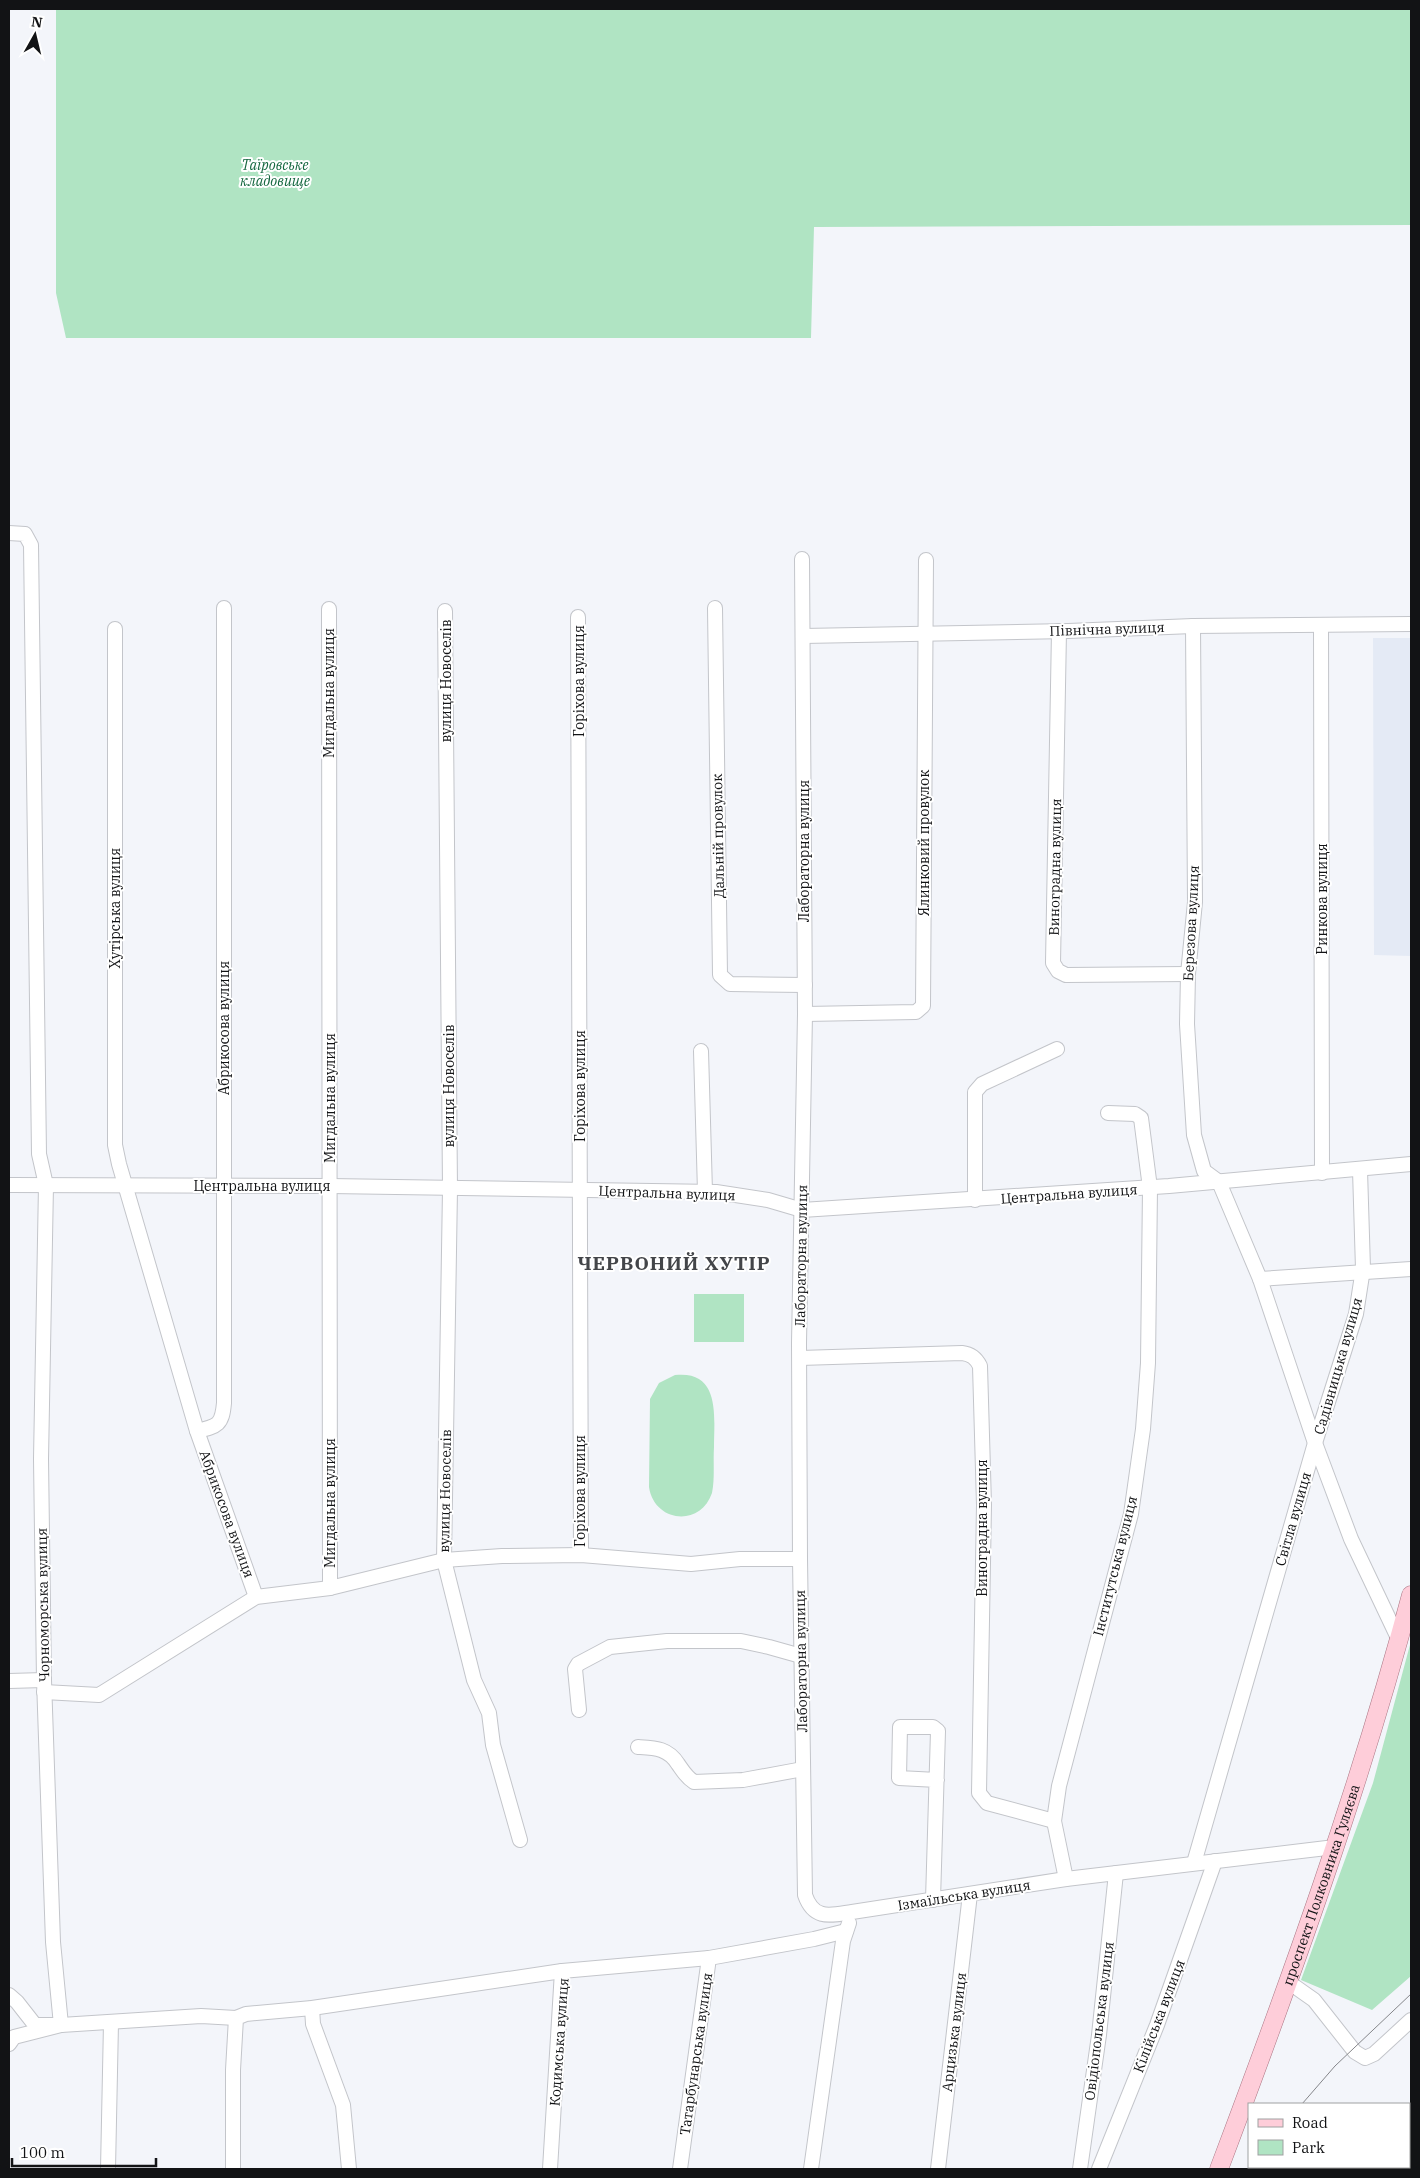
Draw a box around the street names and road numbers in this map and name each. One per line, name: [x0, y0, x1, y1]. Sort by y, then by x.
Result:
street label: Північна вулиця: [1049, 618, 1165, 640]
street label: вулиця Новоселів: [437, 619, 455, 743]
street label: Горіхова вулиця: [570, 625, 588, 737]
street label: Мигдальна вулиця: [320, 628, 338, 758]
street label: Ялинковий провулок: [915, 770, 933, 916]
street label: Дальній провулок: [708, 774, 728, 898]
street label: Лабораторна вулиця: [795, 780, 813, 922]
street label: Виноградна вулиця: [1045, 798, 1065, 936]
street label: Ринкова вулиця: [1313, 843, 1331, 955]
street label: Хутірська вулиця: [106, 848, 124, 968]
street label: Березова вулиця: [1179, 865, 1203, 981]
street label: Абрикосова вулиця: [215, 961, 233, 1095]
street label: вулиця Новоселів: [440, 1024, 458, 1148]
street label: Горіхова вулиця: [571, 1030, 589, 1142]
street label: Мигдальна вулиця: [321, 1033, 339, 1163]
street label: Центральна вулиця: [193, 1177, 331, 1195]
street label: Центральна вулиця: [1000, 1180, 1138, 1208]
street label: Центральна вулиця: [598, 1182, 736, 1204]
street label: Лабораторна вулиця: [791, 1185, 811, 1327]
street label: Садівницька вулиця: [1310, 1295, 1366, 1437]
street label: вулиця Новоселів: [435, 1429, 455, 1553]
street label: Горіхова вулиця: [571, 1435, 589, 1547]
street label: Мигдальна вулиця: [321, 1438, 339, 1568]
street label: Абрикосова вулиця: [196, 1448, 258, 1580]
street label: Виноградна вулиця: [973, 1459, 991, 1597]
street label: Світла вулиця: [1271, 1470, 1315, 1568]
street label: Інститутська вулиця: [1089, 1494, 1141, 1638]
street label: Чорноморська вулиця: [33, 1528, 53, 1682]
street label: Лабораторна вулиця: [791, 1590, 811, 1732]
street label: проспект Полковника Гуляєва: [1279, 1782, 1364, 1988]
street label: Ізмаїльська вулиця: [896, 1876, 1032, 1914]
street label: Овідіопольська вулиця: [1080, 1940, 1118, 2102]
street label: Кілійська вулиця: [1129, 1957, 1189, 2075]
street label: Арцизька вулиця: [938, 1971, 970, 2093]
street label: Татарбунарська вулиця: [676, 1972, 716, 2136]
street label: Кодимська вулиця: [546, 1977, 572, 2107]

